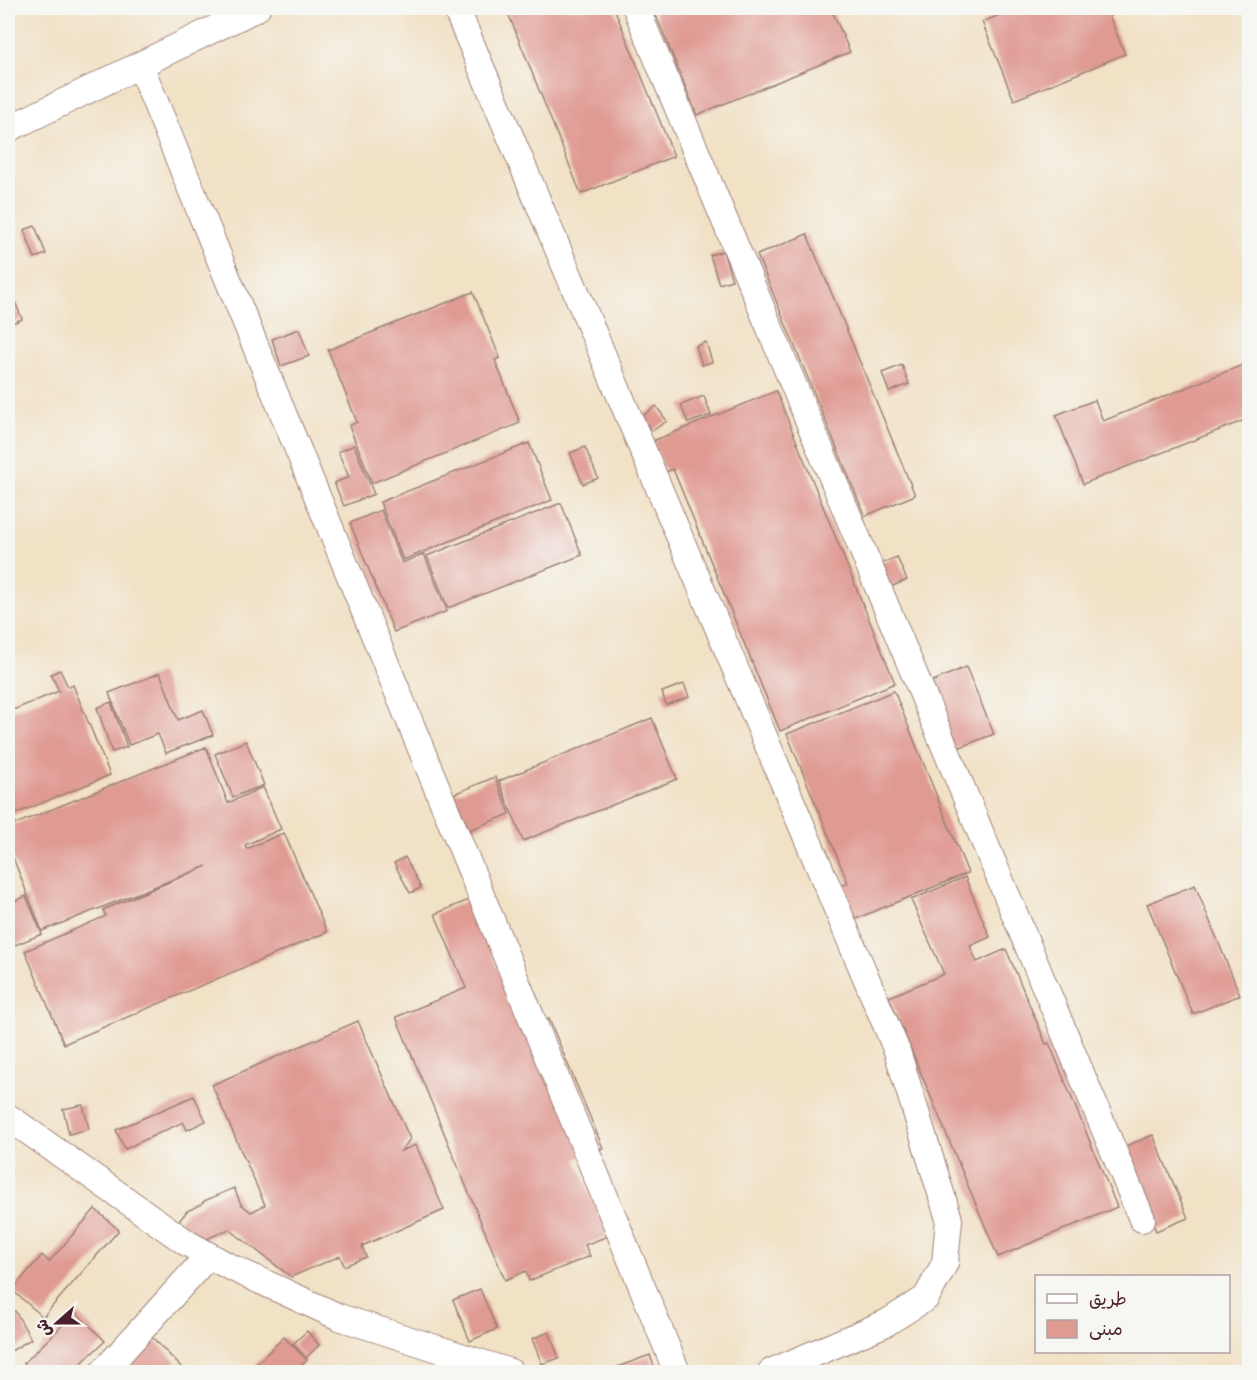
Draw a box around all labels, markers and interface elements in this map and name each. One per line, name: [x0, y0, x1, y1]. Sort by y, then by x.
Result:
legend: [1035, 1275, 1230, 1353]
text: طريق: [1089, 1288, 1127, 1312]
north arrow: [27, 1293, 87, 1353]
text: ش: [31, 1316, 57, 1340]
text: مبنى: [1089, 1318, 1123, 1342]

